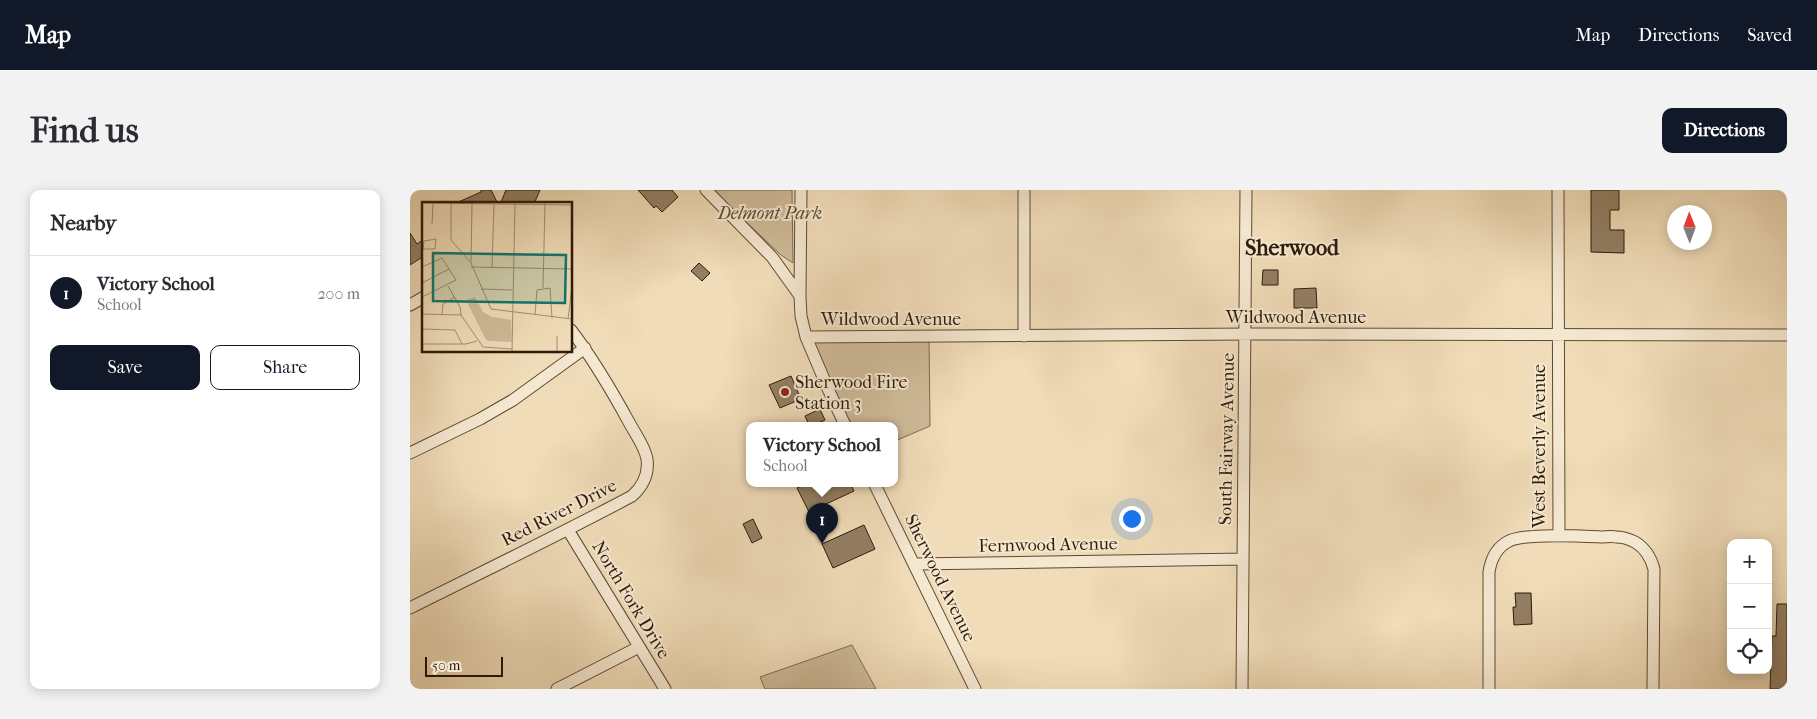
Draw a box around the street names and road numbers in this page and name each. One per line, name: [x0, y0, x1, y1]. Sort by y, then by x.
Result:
street label: Wildwood Avenue: [1225, 307, 1366, 328]
street label: Wildwood Avenue: [820, 309, 961, 330]
street label: South Fairway Avenue: [1215, 352, 1239, 525]
street label: West Beverly Avenue: [1529, 364, 1550, 529]
street label: Red River Drive: [498, 475, 620, 551]
street label: Sherwood Avenue: [900, 511, 980, 645]
street label: Fernwood Avenue: [978, 533, 1118, 557]
street label: North Fork Drive: [588, 537, 674, 663]

